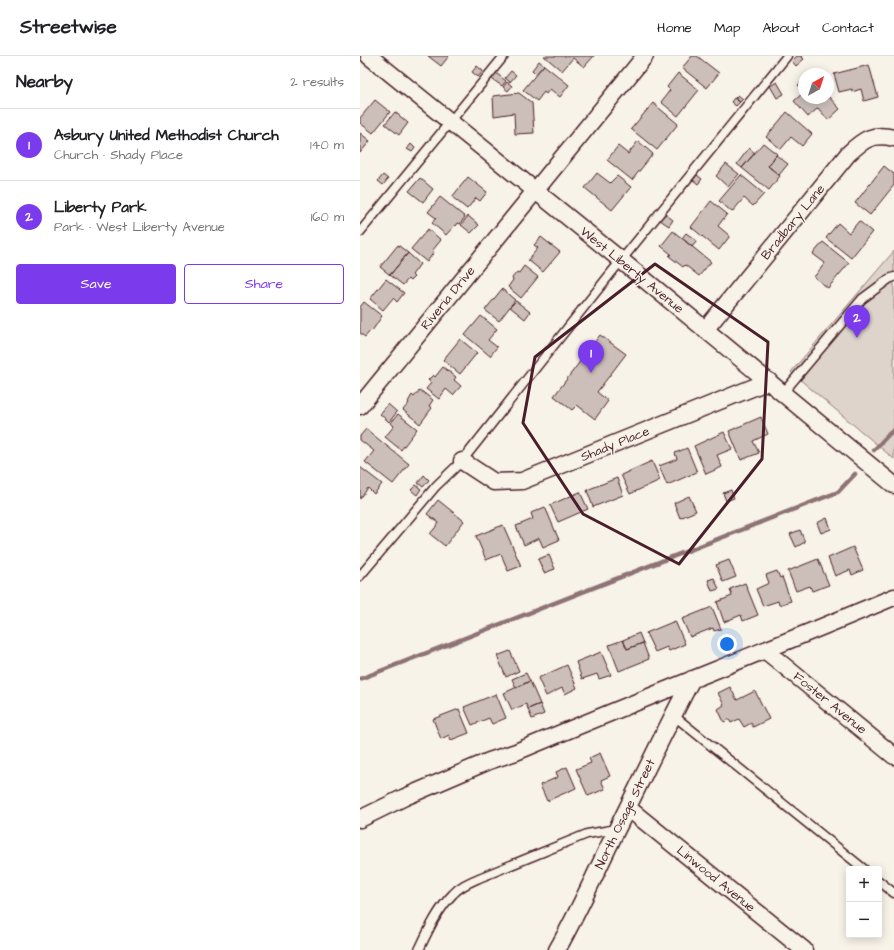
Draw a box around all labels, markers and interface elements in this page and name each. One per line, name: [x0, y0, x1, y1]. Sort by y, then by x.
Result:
text: Streetwise: [20, 14, 117, 41]
text: Home: [657, 18, 692, 38]
text: Map: [714, 18, 740, 38]
text: About: [762, 18, 800, 38]
text: Contact: [822, 18, 874, 38]
north arrow: [798, 68, 834, 104]
text: Nearby: [16, 70, 73, 94]
text: 2 results: [290, 73, 344, 91]
text: Asbury United Methodist Church: [54, 125, 279, 146]
text: 1: [28, 136, 30, 154]
text: 140 m: [310, 136, 344, 154]
text: Church · Shady Place: [54, 146, 183, 164]
street label: Bradbary Lane: [757, 180, 830, 264]
text: Liberty Park: [54, 197, 146, 218]
text: 2: [25, 208, 33, 226]
text: 160 m: [311, 208, 344, 226]
text: Park · West Liberty Avenue: [54, 218, 225, 236]
street label: West Liberty Avenue: [576, 223, 688, 318]
street label: Riveria Drive: [417, 262, 479, 334]
button: Save: [16, 264, 176, 304]
button: Share: [184, 264, 344, 304]
pin: 2: [844, 305, 870, 338]
pin: 1: [578, 340, 604, 373]
street label: Shady Place: [578, 422, 652, 467]
your location: [717, 634, 737, 654]
street label: Foster Avenue: [789, 668, 871, 738]
street label: North Osage Street: [591, 755, 661, 873]
street label: Linwood Avenue: [673, 842, 759, 916]
map controls: [846, 866, 882, 938]
button: +: [846, 866, 882, 902]
button: −: [846, 902, 882, 938]

